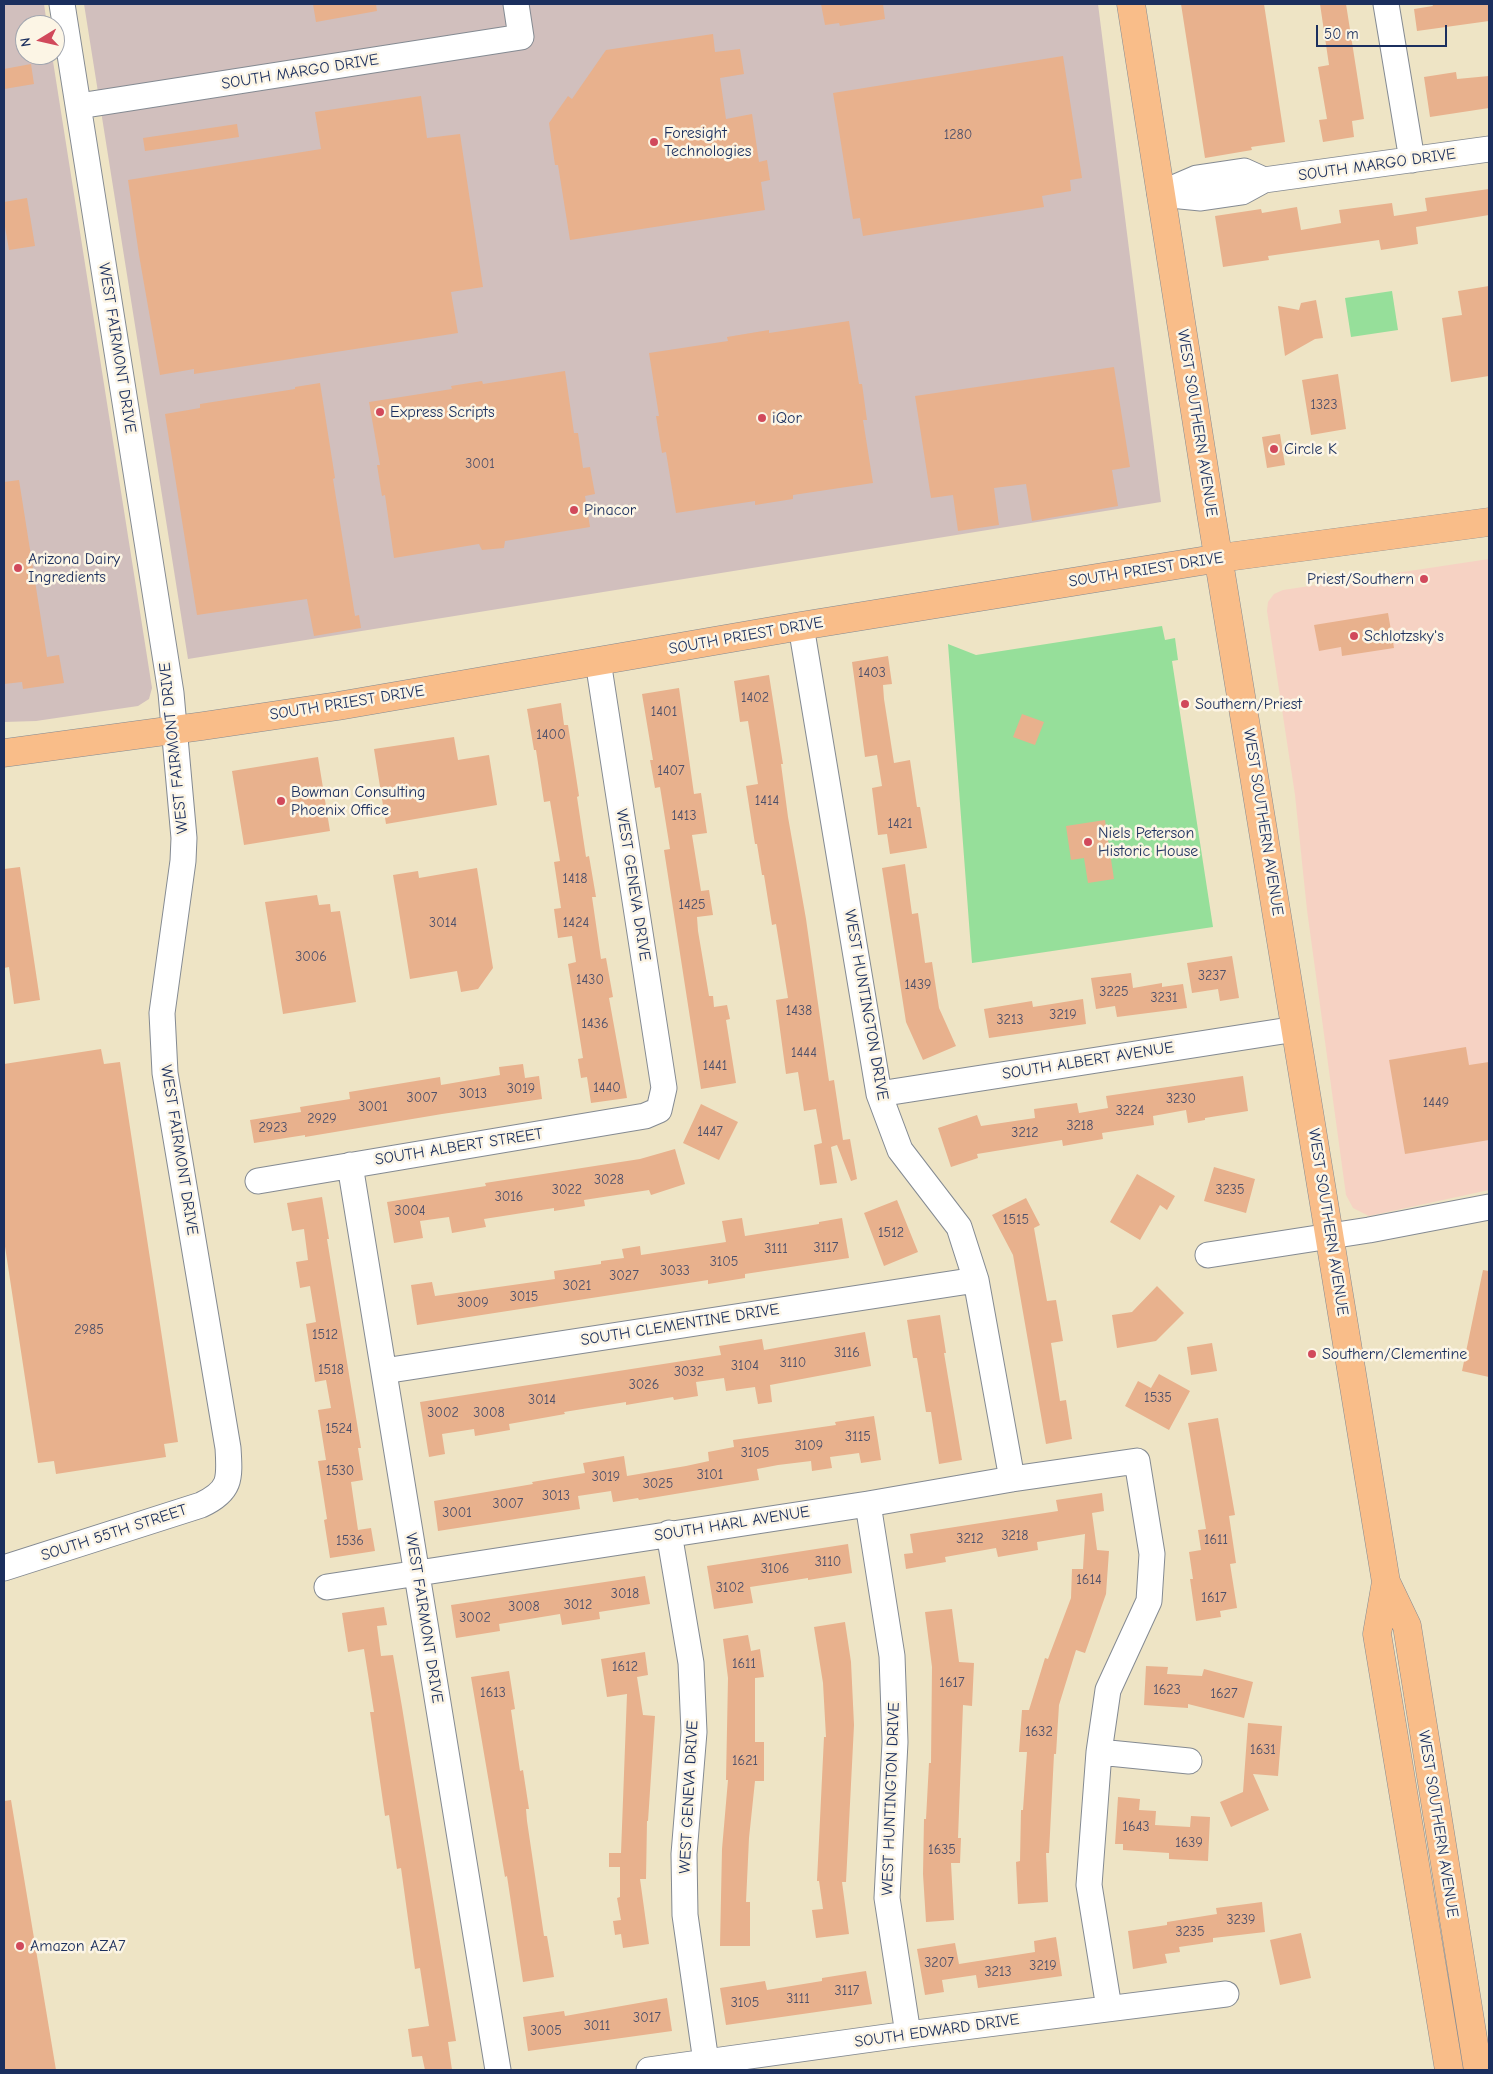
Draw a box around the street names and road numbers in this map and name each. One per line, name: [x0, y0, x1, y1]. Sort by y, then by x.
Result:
street label: SOUTH MARGO DRIVE: [220, 50, 380, 94]
street label: SOUTH MARGO DRIVE: [1297, 144, 1457, 186]
street label: WEST FAIRMONT DRIVE: [94, 261, 140, 435]
street label: WEST SOUTHERN AVENUE: [1173, 328, 1221, 518]
street label: SOUTH PRIEST DRIVE: [1067, 548, 1225, 592]
street label: SOUTH PRIEST DRIVE: [667, 613, 825, 659]
street label: WEST FAIRMONT DRIVE: [155, 661, 193, 835]
street label: SOUTH PRIEST DRIVE: [268, 681, 426, 725]
street label: WEST SOUTHERN AVENUE: [1239, 727, 1287, 917]
street label: WEST GENEVA DRIVE: [612, 808, 654, 962]
street label: WEST HUNTINGTON DRIVE: [840, 908, 892, 1102]
street label: SOUTH ALBERT AVENUE: [1001, 1038, 1175, 1084]
street label: WEST FAIRMONT DRIVE: [156, 1063, 202, 1237]
street label: SOUTH ALBERT STREET: [374, 1124, 544, 1170]
street label: WEST SOUTHERN AVENUE: [1304, 1127, 1352, 1317]
street label: SOUTH CLEMENTINE DRIVE: [579, 1300, 781, 1350]
street label: SOUTH 55TH STREET: [39, 1500, 189, 1566]
street label: SOUTH HARL AVENUE: [653, 1502, 811, 1546]
street label: WEST FAIRMONT DRIVE: [401, 1531, 447, 1705]
street label: WEST HUNTINGTON DRIVE: [878, 1702, 904, 1896]
street label: WEST GENEVA DRIVE: [675, 1720, 703, 1874]
street label: WEST SOUTHERN AVENUE: [1414, 1729, 1462, 1919]
street label: SOUTH EDWARD DRIVE: [853, 2010, 1021, 2052]

